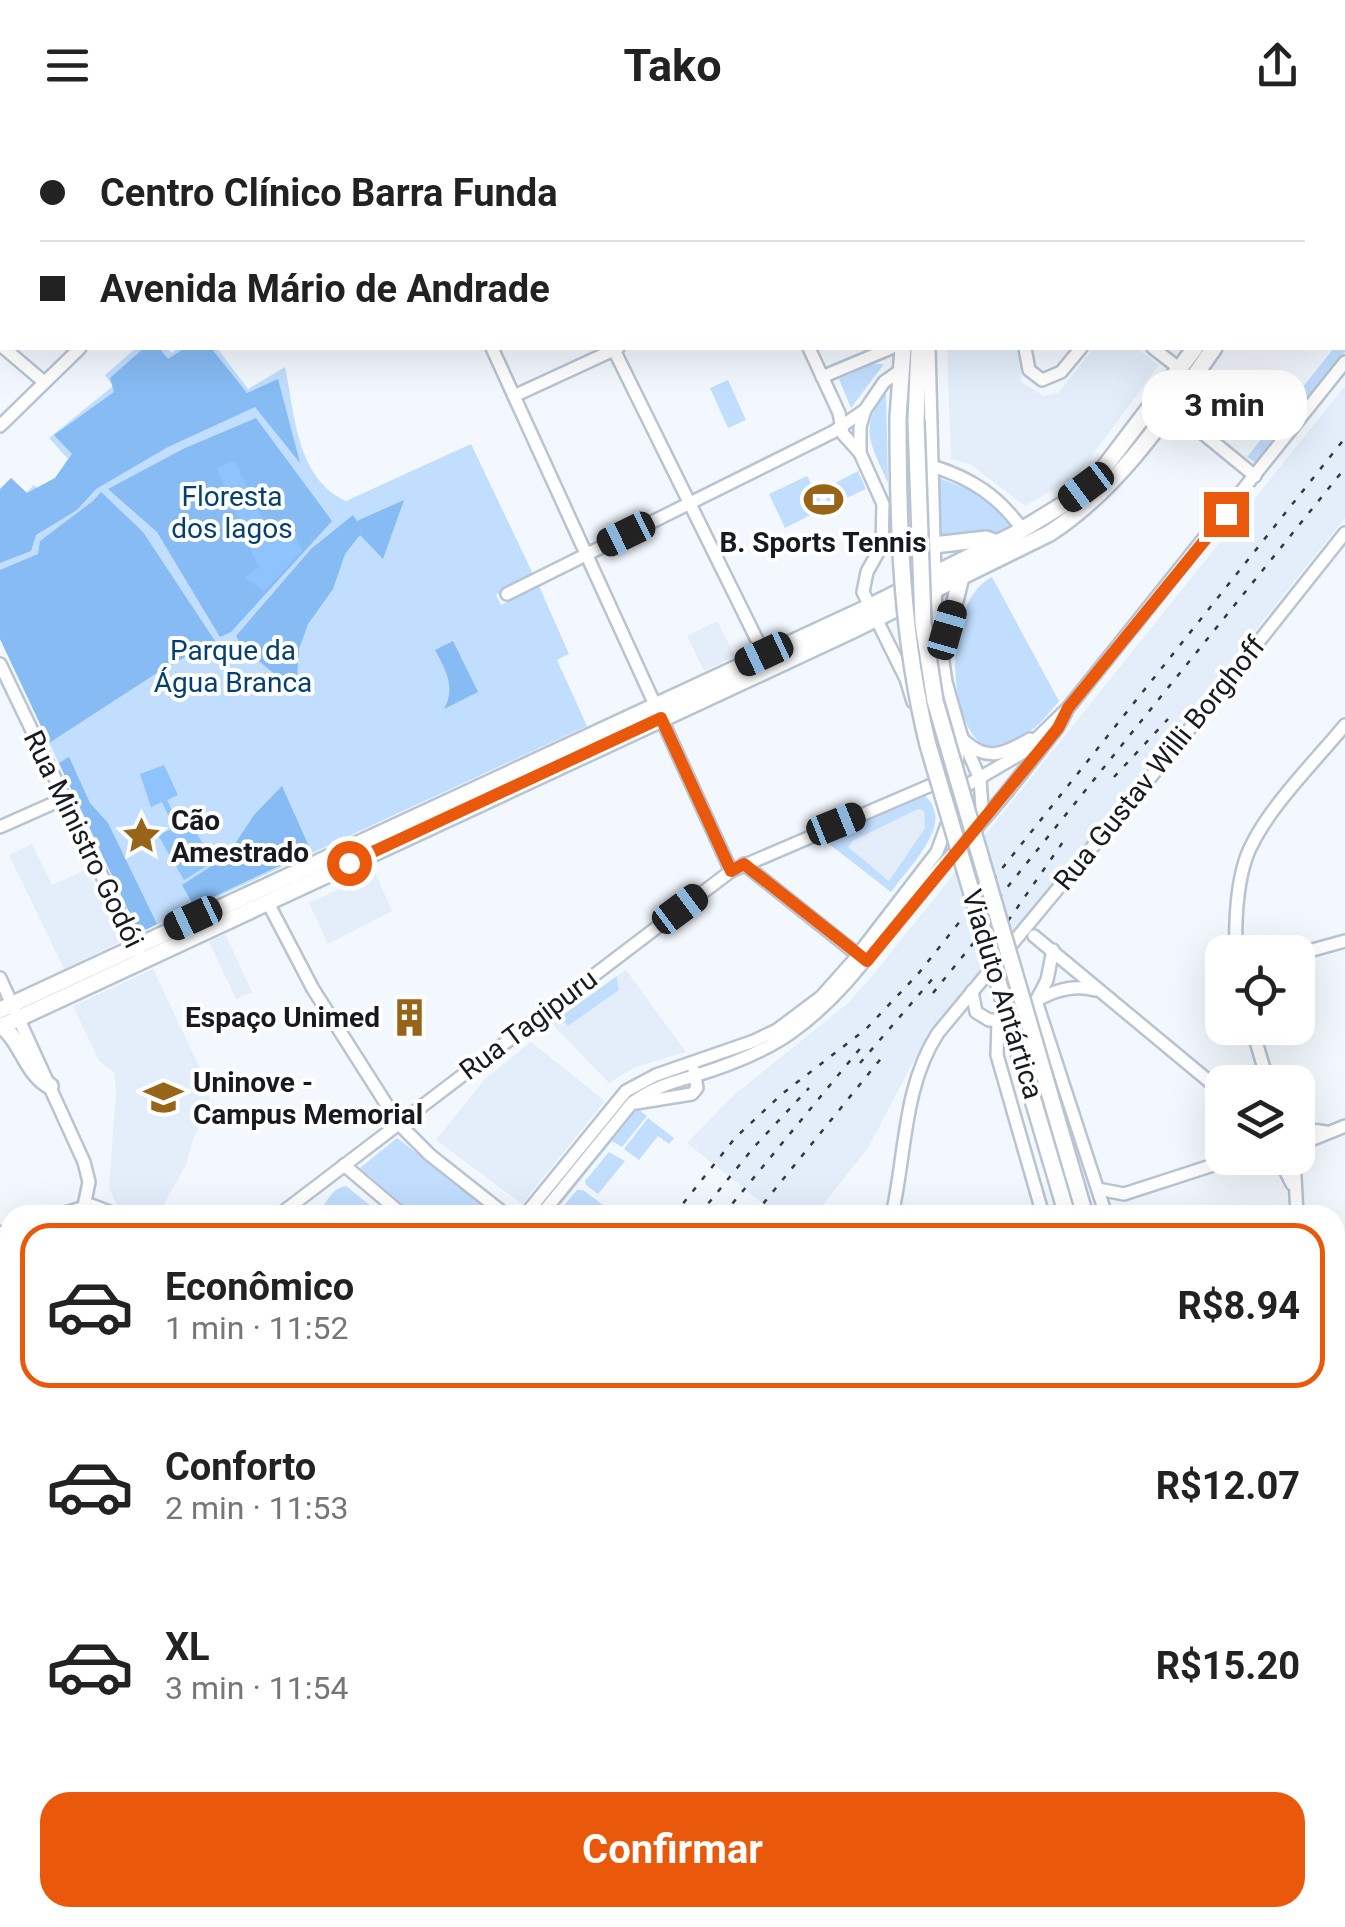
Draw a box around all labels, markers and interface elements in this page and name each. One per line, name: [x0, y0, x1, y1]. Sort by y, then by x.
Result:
icon: menu: [40, 38, 95, 93]
icon: share: [1250, 38, 1305, 93]
text: Tako: [623, 39, 722, 92]
text: Centro Clínico Barra Funda: [100, 171, 557, 215]
text: Avenida Mário de Andrade: [100, 267, 550, 311]
callout: 3 min: [1144, 369, 1308, 439]
text: 3 min: [1184, 386, 1265, 424]
car: [1053, 457, 1119, 517]
sports icon: B. Sports Tennis: [802, 479, 844, 521]
park label: Floresta dos lagos: [171, 480, 293, 545]
route end: [1204, 492, 1249, 537]
car: [592, 507, 660, 561]
place label: B. Sports Tennis: [719, 526, 927, 559]
car: [924, 597, 970, 663]
car: [730, 628, 798, 680]
street label: Rua Gustav Willi Borghoff: [1047, 630, 1272, 897]
park label: Parque da Água Branca: [154, 634, 312, 699]
street label: Rua Ministro Godói: [17, 725, 150, 953]
car: [803, 799, 869, 849]
place label: Cão Amestrado: [171, 804, 309, 869]
place icon: Cão Amestrado: [120, 815, 162, 857]
route start: [327, 841, 372, 886]
car: [647, 879, 713, 939]
street label: Viaduto Antártica: [955, 886, 1050, 1103]
car: [159, 892, 227, 944]
map controls: [1205, 935, 1315, 1175]
button: locate: [1205, 935, 1315, 1045]
street label: Rua Tagipuru: [453, 962, 603, 1087]
building icon: Espaço Unimed: [389, 996, 431, 1038]
place label: Espaço Unimed: [185, 1001, 380, 1034]
button: layers: [1205, 1065, 1315, 1175]
place label: Uninove - Campus Memorial: [193, 1066, 423, 1131]
school or university icon: Uninove - Campus Memorial: [142, 1077, 184, 1119]
icon: car: [45, 1261, 135, 1351]
text: Econômico: [165, 1265, 354, 1309]
text: R$8.94: [1177, 1284, 1300, 1328]
text: 1 min · 11:52: [165, 1309, 348, 1347]
icon: car: [45, 1441, 135, 1531]
text: Conforto: [165, 1445, 316, 1489]
text: R$12.07: [1156, 1464, 1300, 1508]
text: 2 min · 11:53: [165, 1489, 348, 1527]
icon: car: [45, 1621, 135, 1711]
text: XL: [165, 1625, 210, 1669]
text: R$15.20: [1156, 1644, 1300, 1688]
text: 3 min · 11:54: [165, 1669, 348, 1707]
button: Confirmar: [40, 1792, 1305, 1907]

